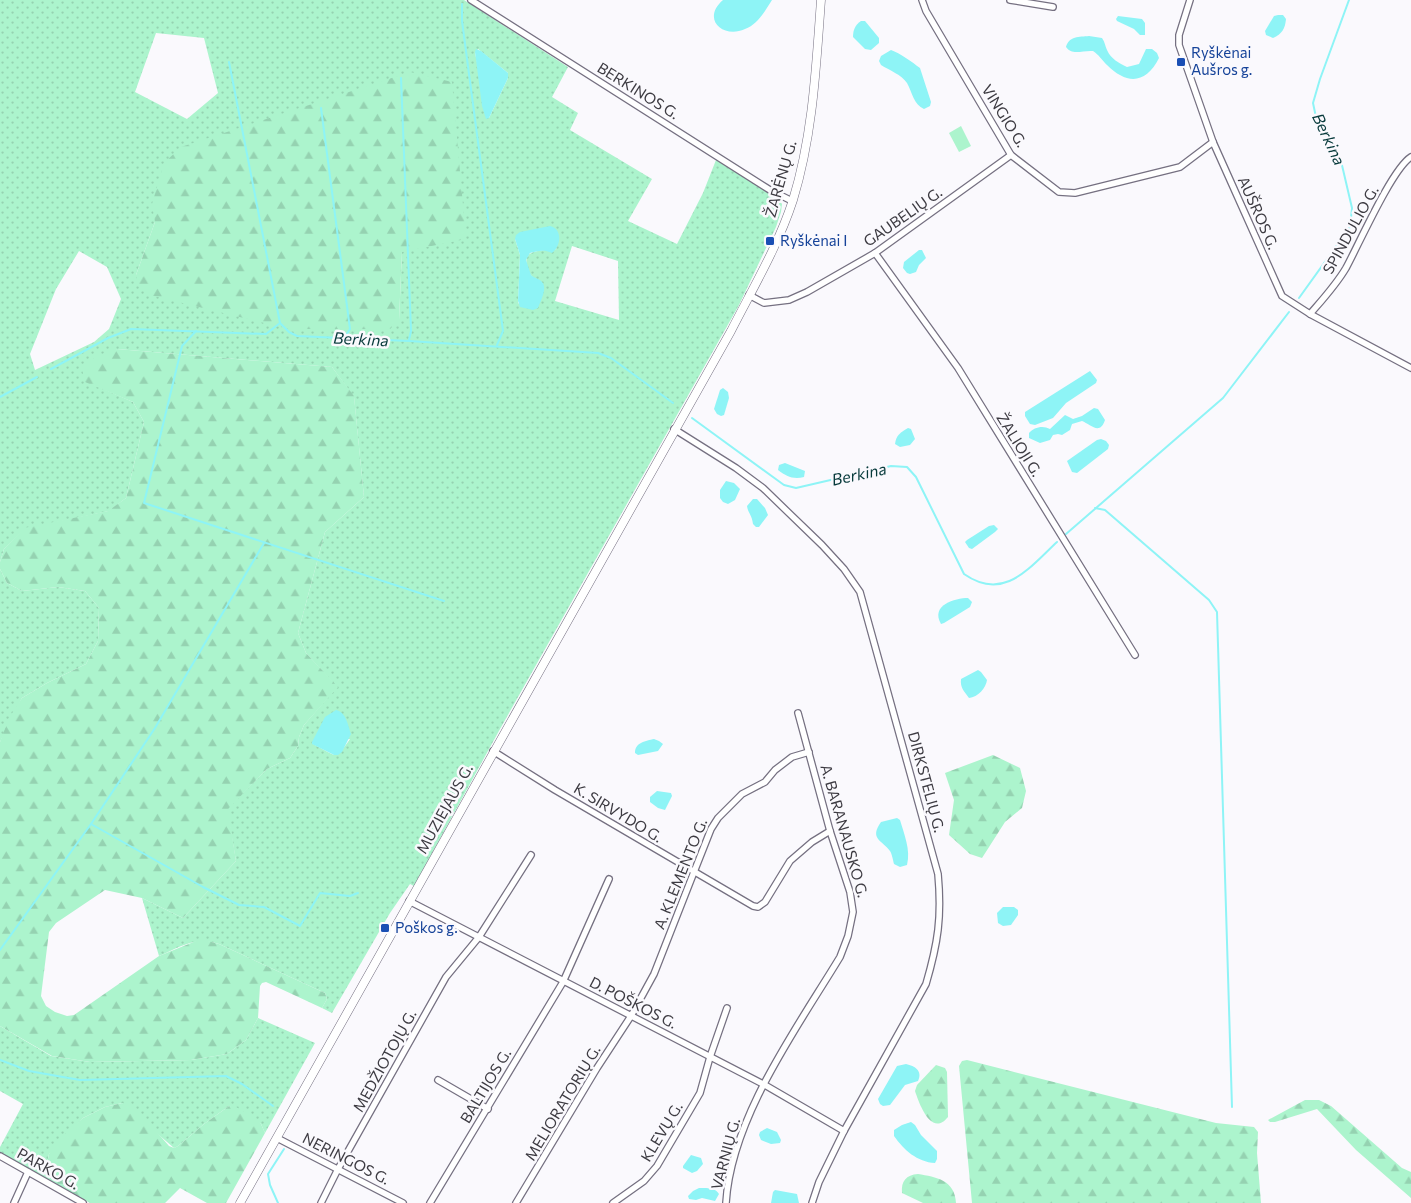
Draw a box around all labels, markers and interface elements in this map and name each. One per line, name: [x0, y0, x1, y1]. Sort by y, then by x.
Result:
place label: Ryškėnai Aušros g.: [1191, 43, 1252, 78]
marker: Ryškėnai Aušros g.: [1175, 56, 1187, 68]
street label: BERKINOS G.: [594, 58, 683, 122]
street label: VINGIO G.: [978, 81, 1031, 150]
water label: Berkina: [1309, 110, 1350, 168]
street label: ŽARĖNŲ G.: [760, 138, 800, 219]
street label: AUŠROS G.: [1235, 173, 1284, 252]
street label: SPINDULIO G.: [1318, 182, 1382, 277]
street label: GAUBELIŲ G.: [860, 183, 945, 250]
place label: Ryškėnai I: [780, 231, 848, 249]
marker: Ryškėnai I: [764, 235, 776, 247]
water label: Berkina: [333, 328, 389, 349]
street label: ŽALIOJI G.: [993, 409, 1047, 480]
water label: Berkina: [830, 458, 888, 489]
street label: DIRKSTELIŲ G.: [905, 729, 949, 834]
street label: MUZIEJAUS G.: [412, 761, 476, 857]
street label: A. BARANAUSKO G.: [817, 762, 873, 899]
street label: K. SIRVYDO G.: [571, 779, 666, 846]
street label: A. KLEMENTO G.: [650, 816, 710, 932]
place label: Poškos g.: [395, 918, 458, 936]
marker: Poškos g.: [379, 922, 391, 934]
street label: D. POŠKOS G.: [587, 972, 681, 1032]
street label: MEDŽIOTOJŲ G.: [348, 1006, 420, 1115]
street label: MELIORATORIŲ G.: [521, 1042, 604, 1163]
street label: BALTIJOS G.: [456, 1045, 514, 1126]
street label: KLEVŲ G.: [636, 1098, 686, 1165]
street label: VARNIŲ G.: [707, 1116, 743, 1192]
street label: NERINGOS G.: [300, 1128, 393, 1188]
street label: PARKO G.: [14, 1144, 83, 1193]

